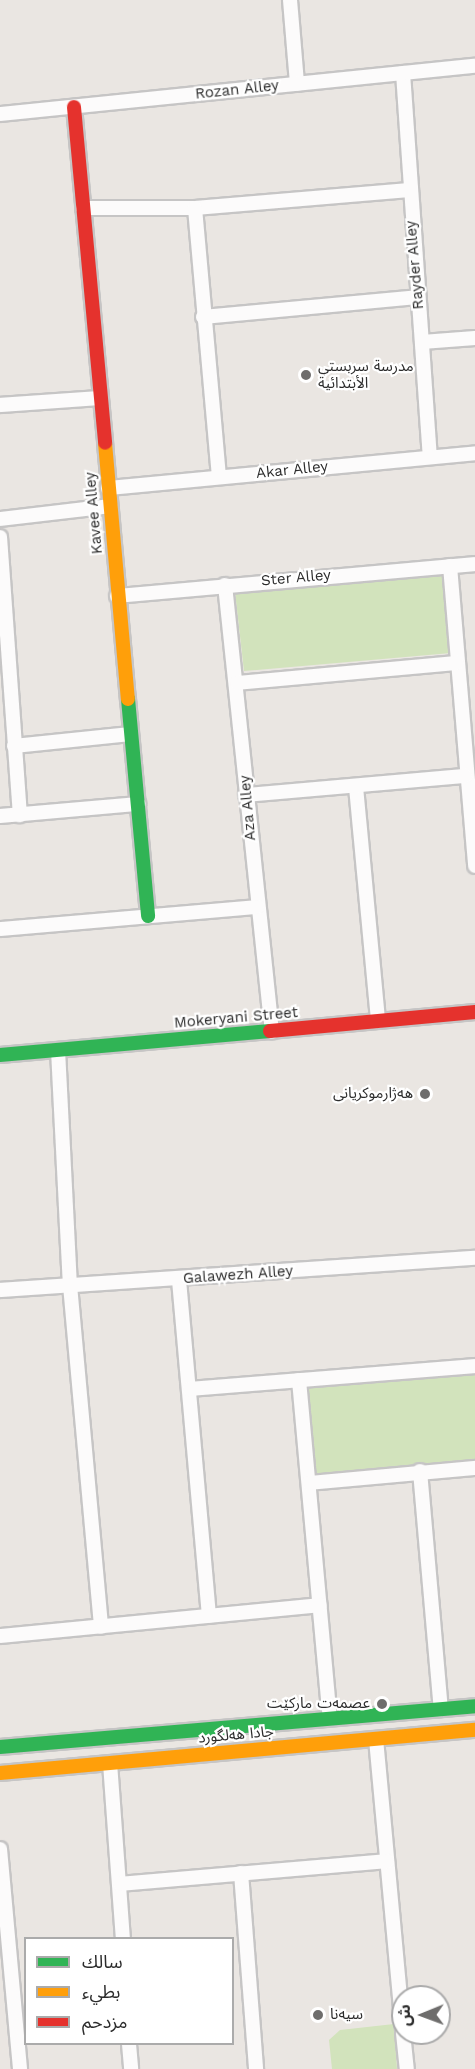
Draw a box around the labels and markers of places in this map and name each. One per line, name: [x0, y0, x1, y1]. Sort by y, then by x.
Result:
place label: مدرسة سربستي الأبتدائية: [318, 357, 414, 392]
marker: مدرسة سربستي الأبتدائية: [299, 368, 313, 382]
place label: ھەژارموکریانی: [333, 1085, 413, 1103]
marker: ھەژارموکریانی: [418, 1087, 432, 1101]
place label: عصمه‌ت ماركێت: [267, 1695, 370, 1713]
marker: عصمه‌ت ماركێت: [375, 1697, 389, 1711]
place label: سیەنا: [330, 2006, 363, 2024]
marker: سیەنا: [311, 2008, 325, 2022]

